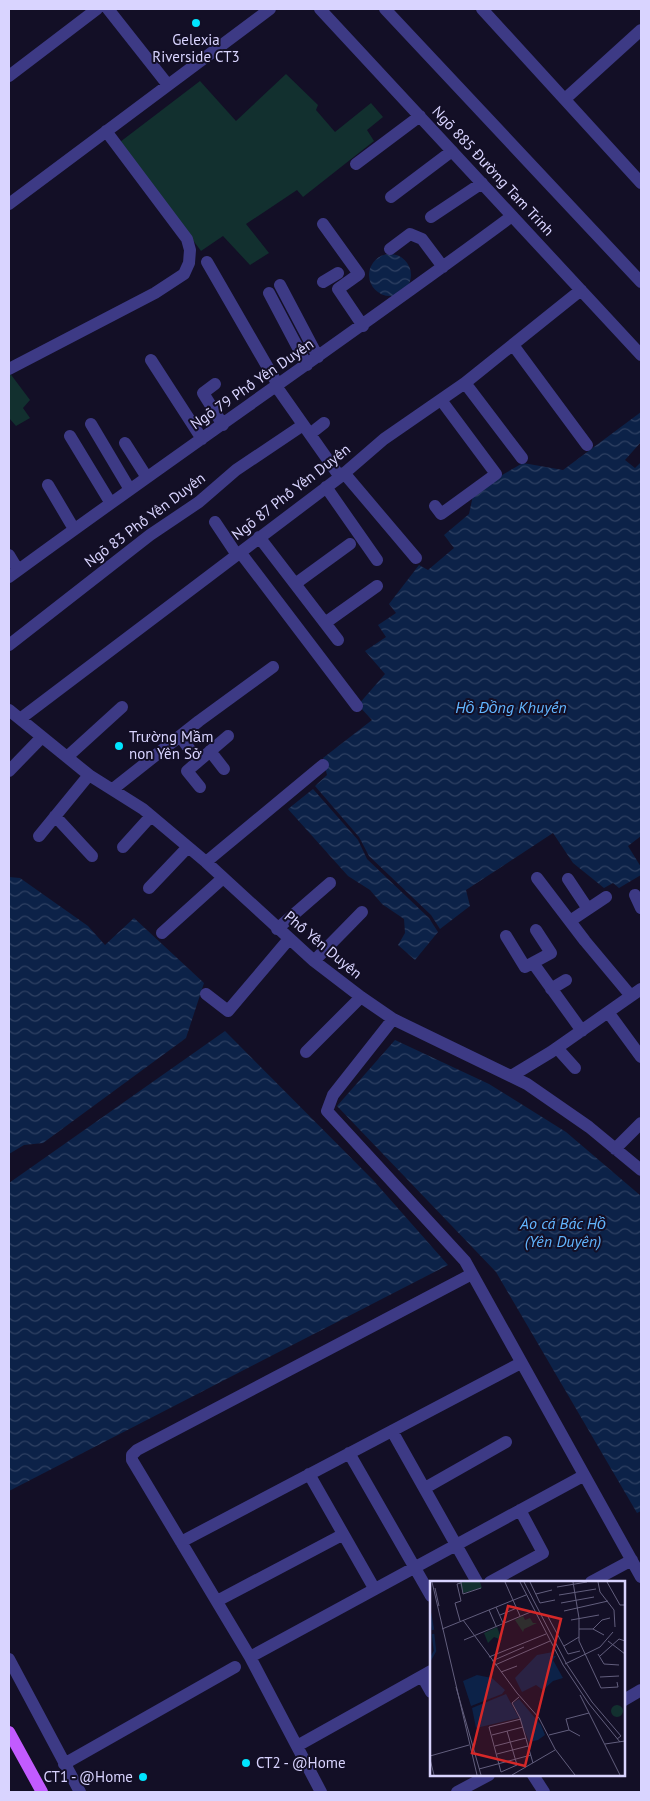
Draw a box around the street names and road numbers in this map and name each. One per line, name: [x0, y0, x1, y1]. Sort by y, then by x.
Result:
street label: Ngõ 885 Đường Tam Trinh: [428, 102, 558, 239]
street label: Ngõ 79 Phố Yên Duyên: [186, 334, 317, 433]
street label: Ngõ 87 Phố Yên Duyên: [228, 439, 354, 544]
street label: Ngõ 83 Phố Yên Duyên: [81, 468, 209, 571]
street label: Phố Yên Duyên: [281, 907, 366, 983]

